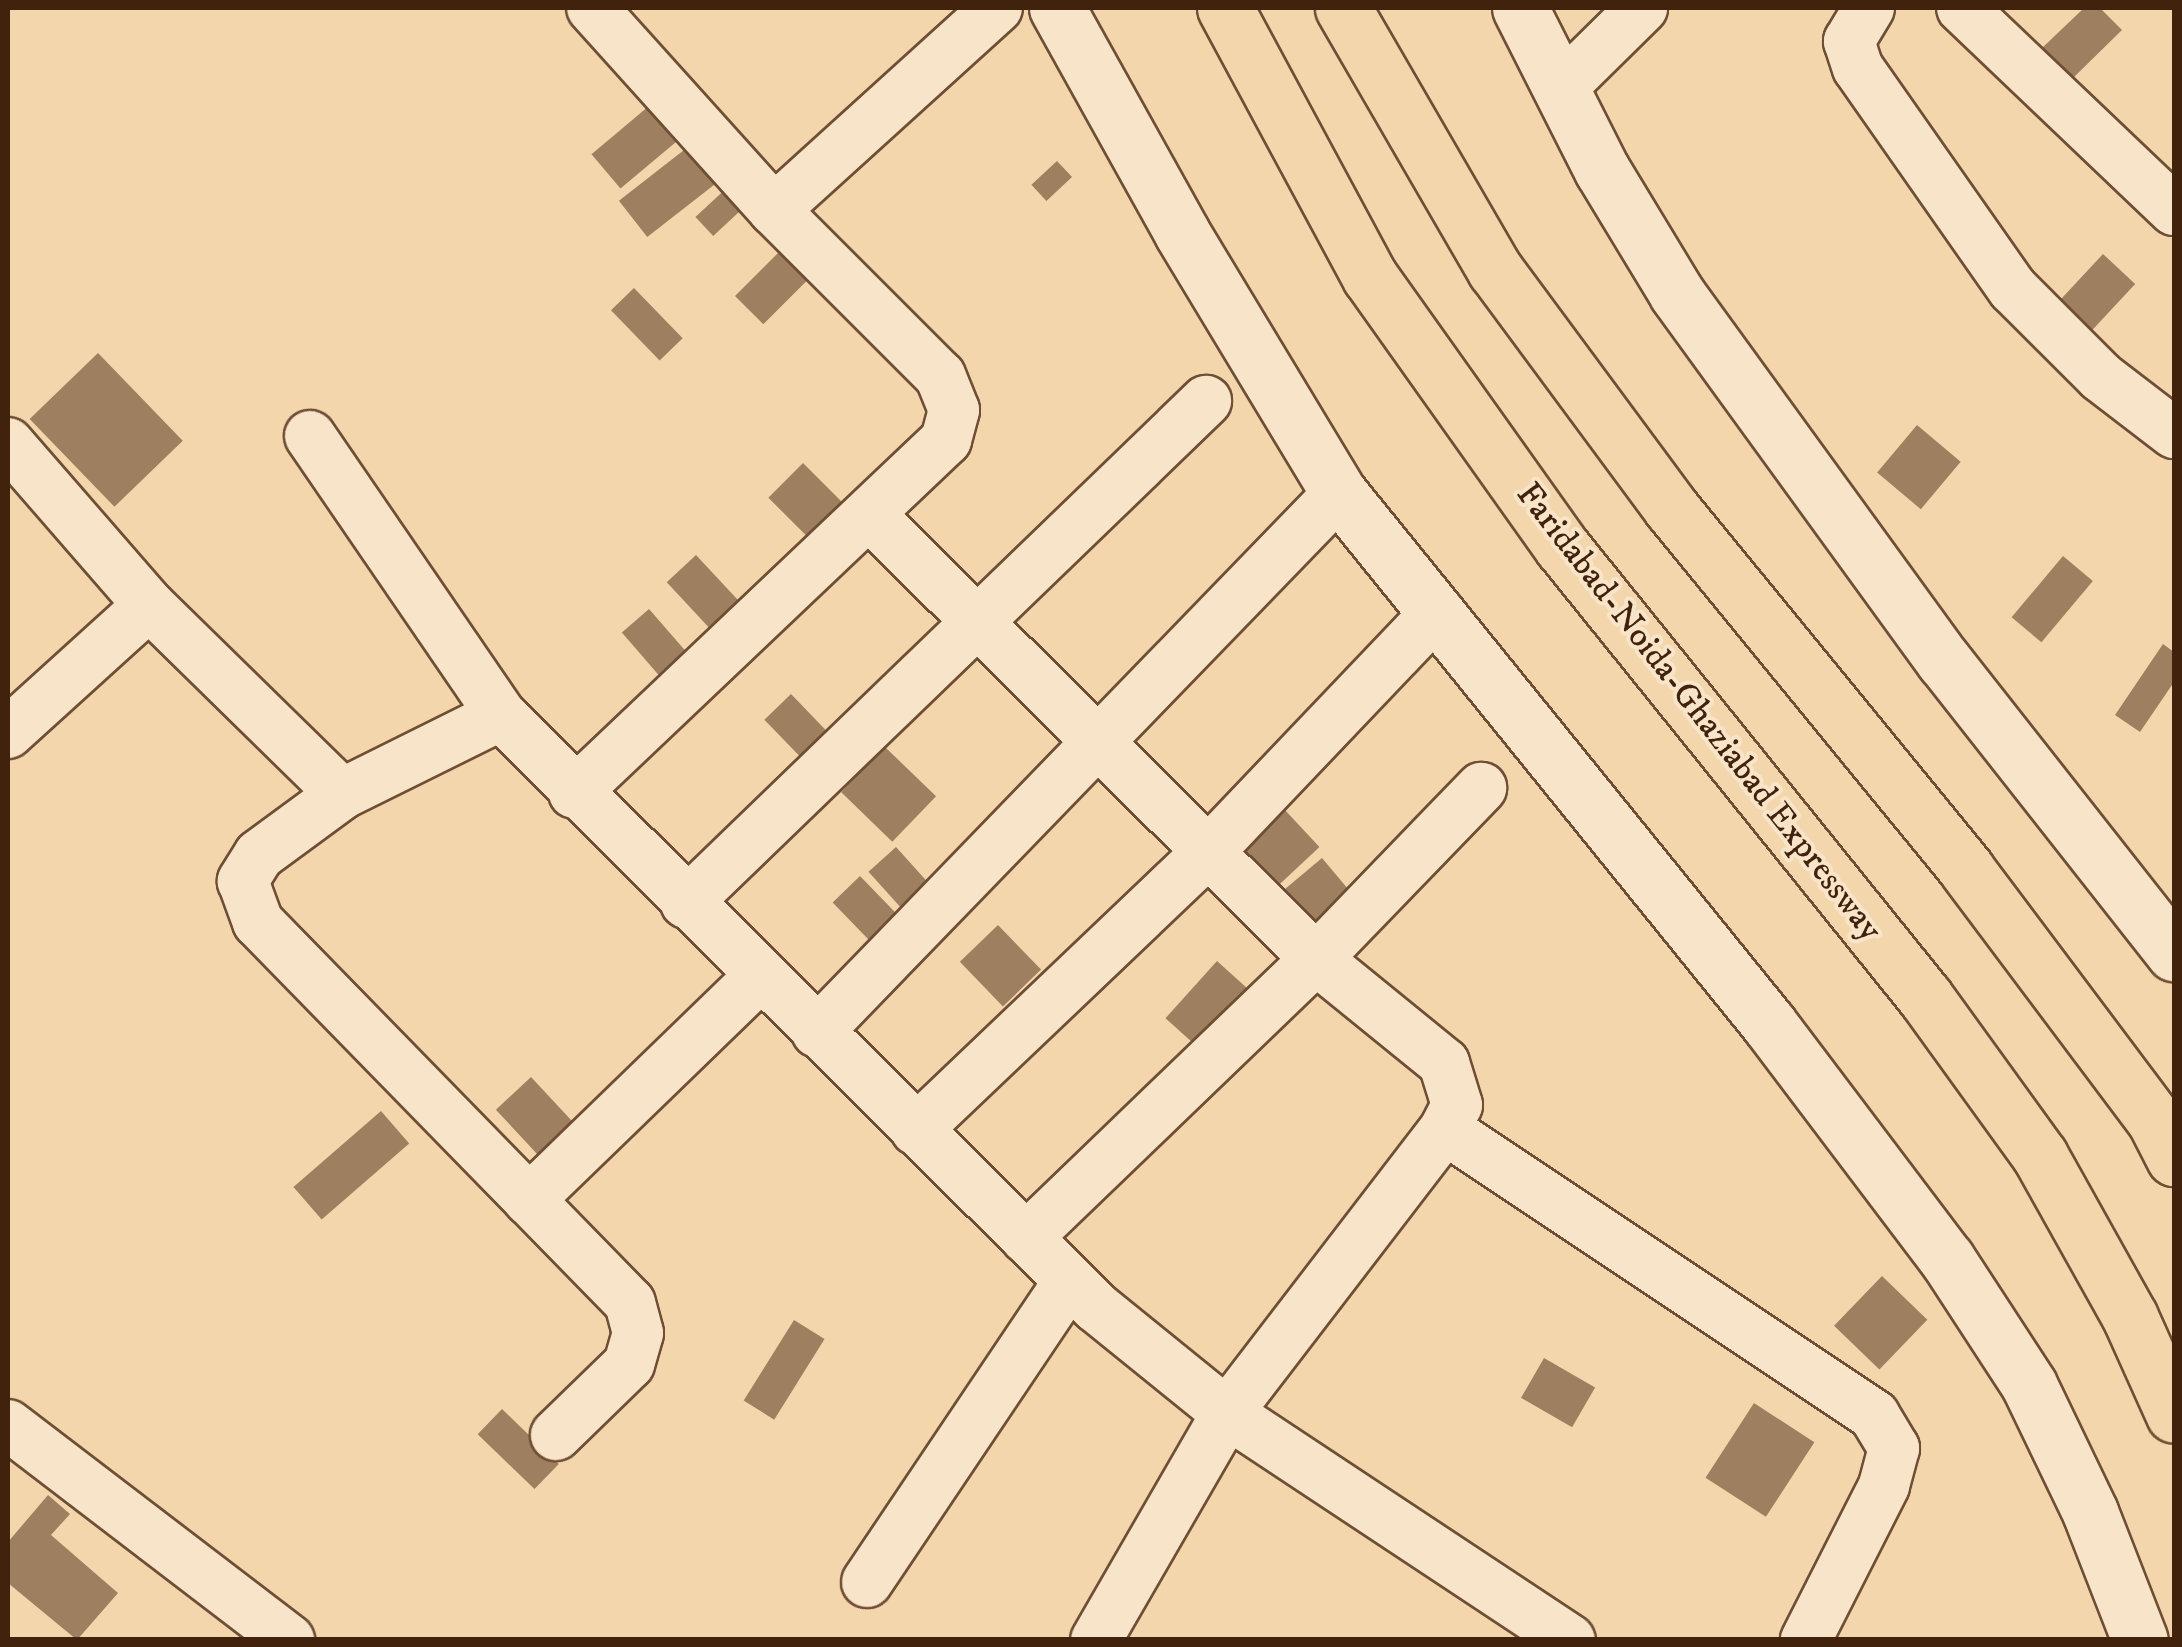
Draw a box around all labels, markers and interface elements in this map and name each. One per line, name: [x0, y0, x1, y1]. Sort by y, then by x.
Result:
street label: Faridabad-Noida-Ghaziabad Expressway: [1507, 474, 1891, 950]

